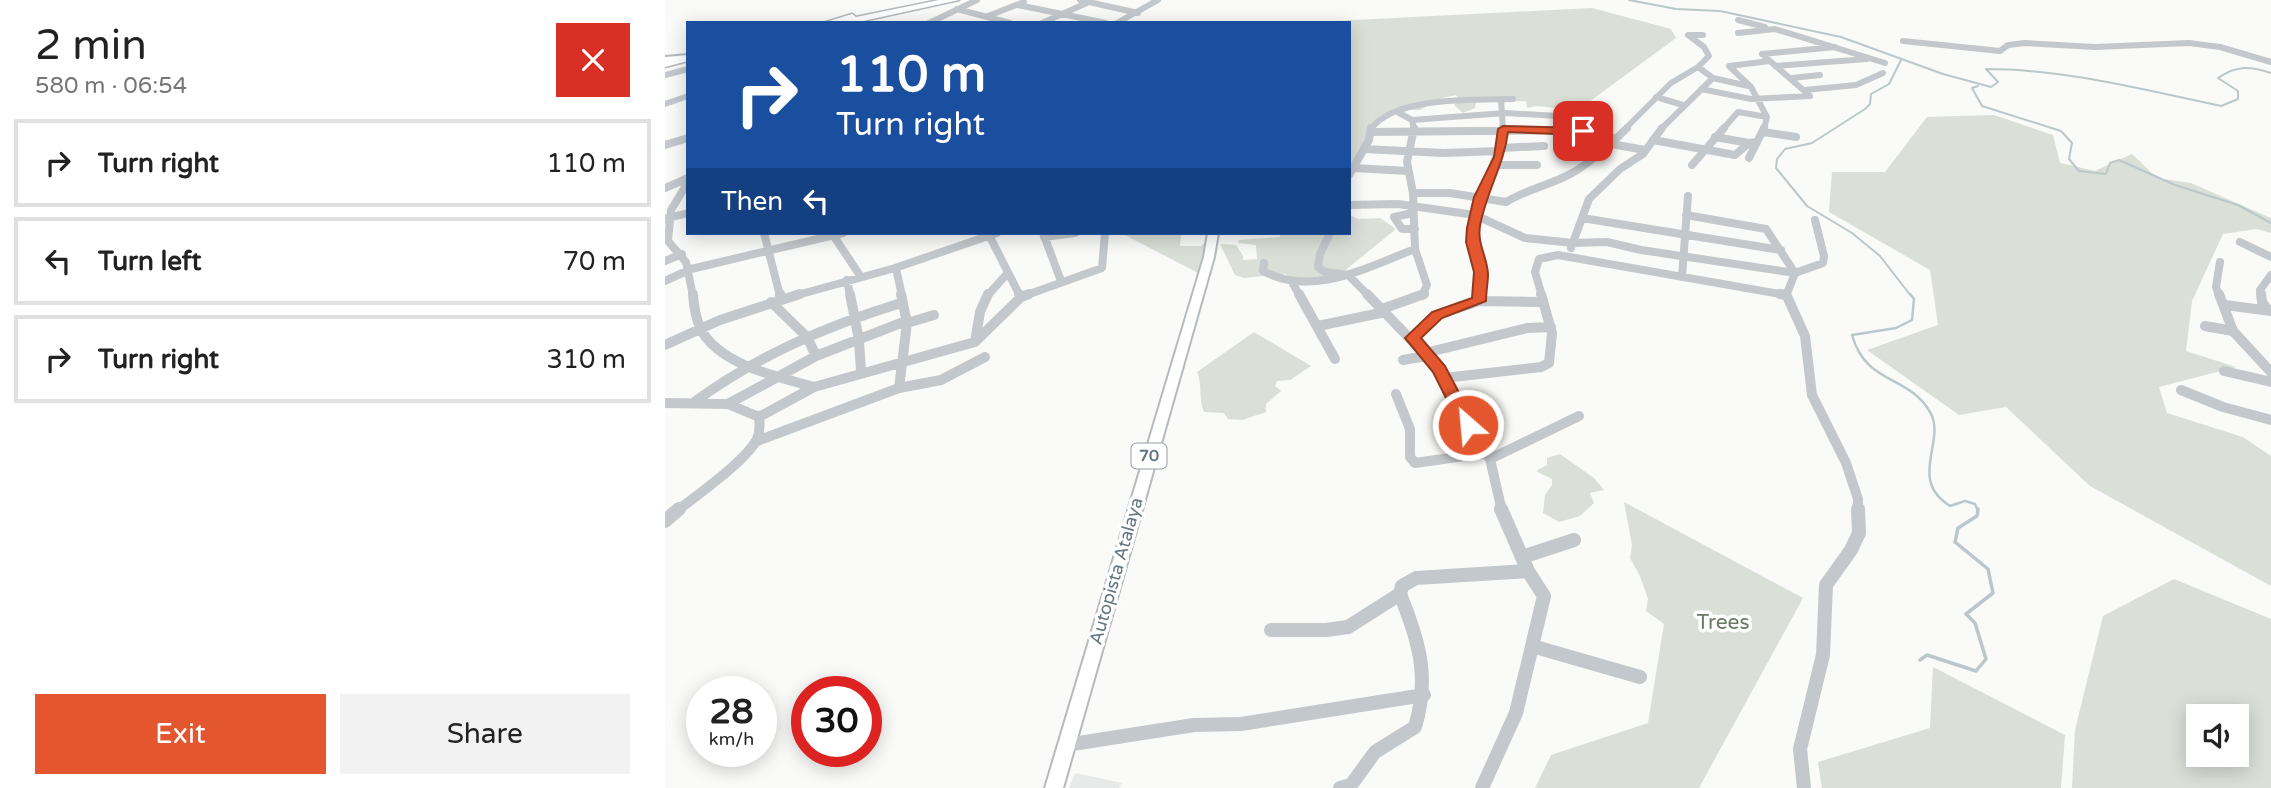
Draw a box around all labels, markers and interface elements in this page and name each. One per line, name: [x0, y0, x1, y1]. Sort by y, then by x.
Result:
text: 2 min: [35, 20, 147, 71]
button: close: [556, 23, 630, 97]
text: 110 m: [836, 46, 986, 105]
icon: right: [721, 49, 812, 140]
text: 580 m · 06:54: [35, 72, 187, 100]
pin: [1553, 101, 1613, 161]
text: Turn right: [836, 106, 985, 144]
icon: arrive: [1564, 112, 1602, 150]
icon: right: [39, 144, 77, 182]
text: Turn right: [98, 148, 219, 179]
text: 110 m: [546, 148, 626, 179]
icon: left: [797, 182, 835, 220]
text: Then: [721, 186, 783, 217]
icon: left: [39, 242, 77, 280]
text: Turn left: [98, 246, 201, 277]
text: 70 m: [563, 246, 626, 277]
icon: right: [39, 340, 77, 378]
text: Turn right: [98, 344, 219, 375]
text: 310 m: [546, 344, 626, 375]
position arrow: [1431, 388, 1505, 462]
road number: 70: [1131, 444, 1167, 468]
street label: Autopista Atalaya: [1084, 495, 1148, 647]
park label: Trees: [1696, 610, 1750, 635]
speed limit sign: 30: [791, 676, 882, 767]
text: 28: [710, 691, 753, 733]
button: Exit: [35, 694, 326, 774]
button: Share: [340, 694, 630, 774]
map controls: [2186, 704, 2249, 767]
button: sound: [2186, 704, 2249, 767]
text: km/h: [709, 728, 754, 750]

